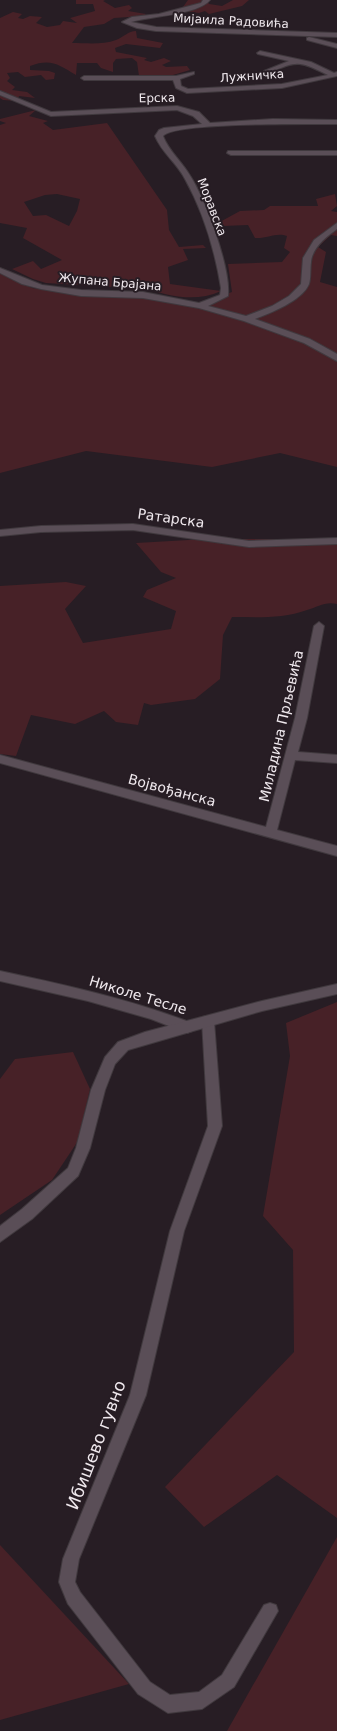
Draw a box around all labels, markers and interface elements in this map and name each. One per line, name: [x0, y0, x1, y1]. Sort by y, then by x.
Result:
street label: Мијаила Радовића: [173, 11, 289, 31]
street label: Лужничка: [219, 67, 285, 85]
street label: Ерска: [139, 91, 175, 105]
street label: Моравска: [195, 176, 229, 238]
street label: Жупана Брајана: [58, 271, 162, 293]
street label: Ратарска: [137, 505, 205, 531]
street label: Миладина Прљевића: [256, 648, 306, 804]
street label: Војвођанска: [126, 771, 218, 809]
street label: Николе Тесле: [87, 973, 189, 1017]
street label: Ибишево гувно: [62, 1378, 130, 1512]

